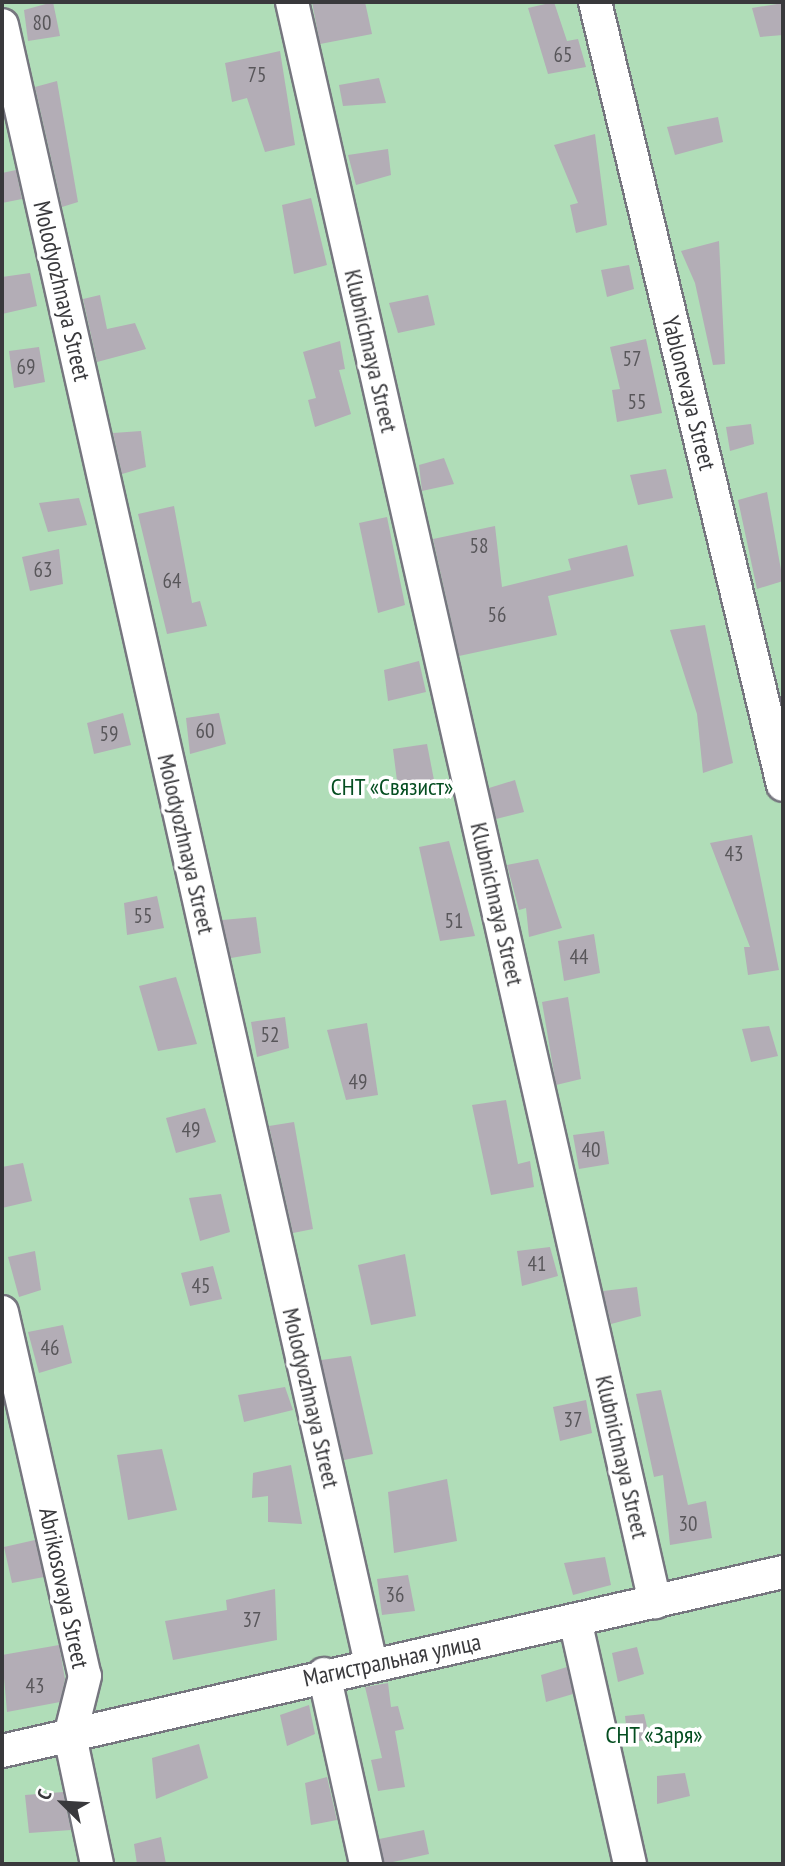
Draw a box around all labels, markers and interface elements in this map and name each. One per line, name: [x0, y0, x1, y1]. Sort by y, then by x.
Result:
house number: 80: [33, 10, 51, 36]
house number: 65: [554, 42, 572, 68]
house number: 75: [248, 62, 266, 88]
street label: Molodyozhnaya Street: [27, 198, 97, 384]
street label: Klubnichnaya Street: [338, 267, 404, 435]
street label: Yablonevaya Street: [656, 313, 722, 473]
house number: 57: [623, 346, 641, 372]
house number: 69: [17, 354, 35, 380]
house number: 55: [628, 389, 646, 415]
house number: 58: [470, 533, 488, 559]
house number: 63: [34, 557, 52, 583]
house number: 64: [163, 568, 181, 594]
house number: 56: [488, 602, 506, 628]
house number: 60: [196, 718, 214, 744]
house number: 59: [100, 721, 118, 747]
street label: Molodyozhnaya Street: [151, 751, 221, 937]
park label: СНТ «Связист»: [330, 773, 454, 801]
street label: Klubnichnaya Street: [464, 820, 530, 988]
house number: 43: [725, 841, 743, 867]
house number: 55: [134, 903, 152, 929]
house number: 51: [445, 908, 463, 934]
house number: 44: [570, 944, 588, 970]
house number: 52: [261, 1022, 279, 1048]
house number: 49: [349, 1069, 367, 1095]
house number: 49: [182, 1117, 200, 1143]
house number: 40: [582, 1137, 600, 1163]
house number: 41: [528, 1251, 546, 1277]
house number: 45: [192, 1273, 210, 1299]
street label: Molodyozhnaya Street: [276, 1305, 346, 1491]
house number: 46: [41, 1335, 59, 1361]
street label: Klubnichnaya Street: [589, 1373, 655, 1541]
house number: 37: [564, 1407, 582, 1433]
street label: Abrikosovaya Street: [33, 1505, 95, 1671]
house number: 30: [679, 1511, 697, 1537]
house number: 36: [386, 1582, 404, 1608]
house number: 37: [243, 1607, 261, 1633]
street label: Магистральная улица: [300, 1627, 484, 1693]
house number: 43: [26, 1673, 44, 1699]
park label: СНТ «Заря»: [605, 1721, 703, 1749]
north arrow: [28, 1768, 98, 1838]
text: С: [31, 1786, 57, 1803]

